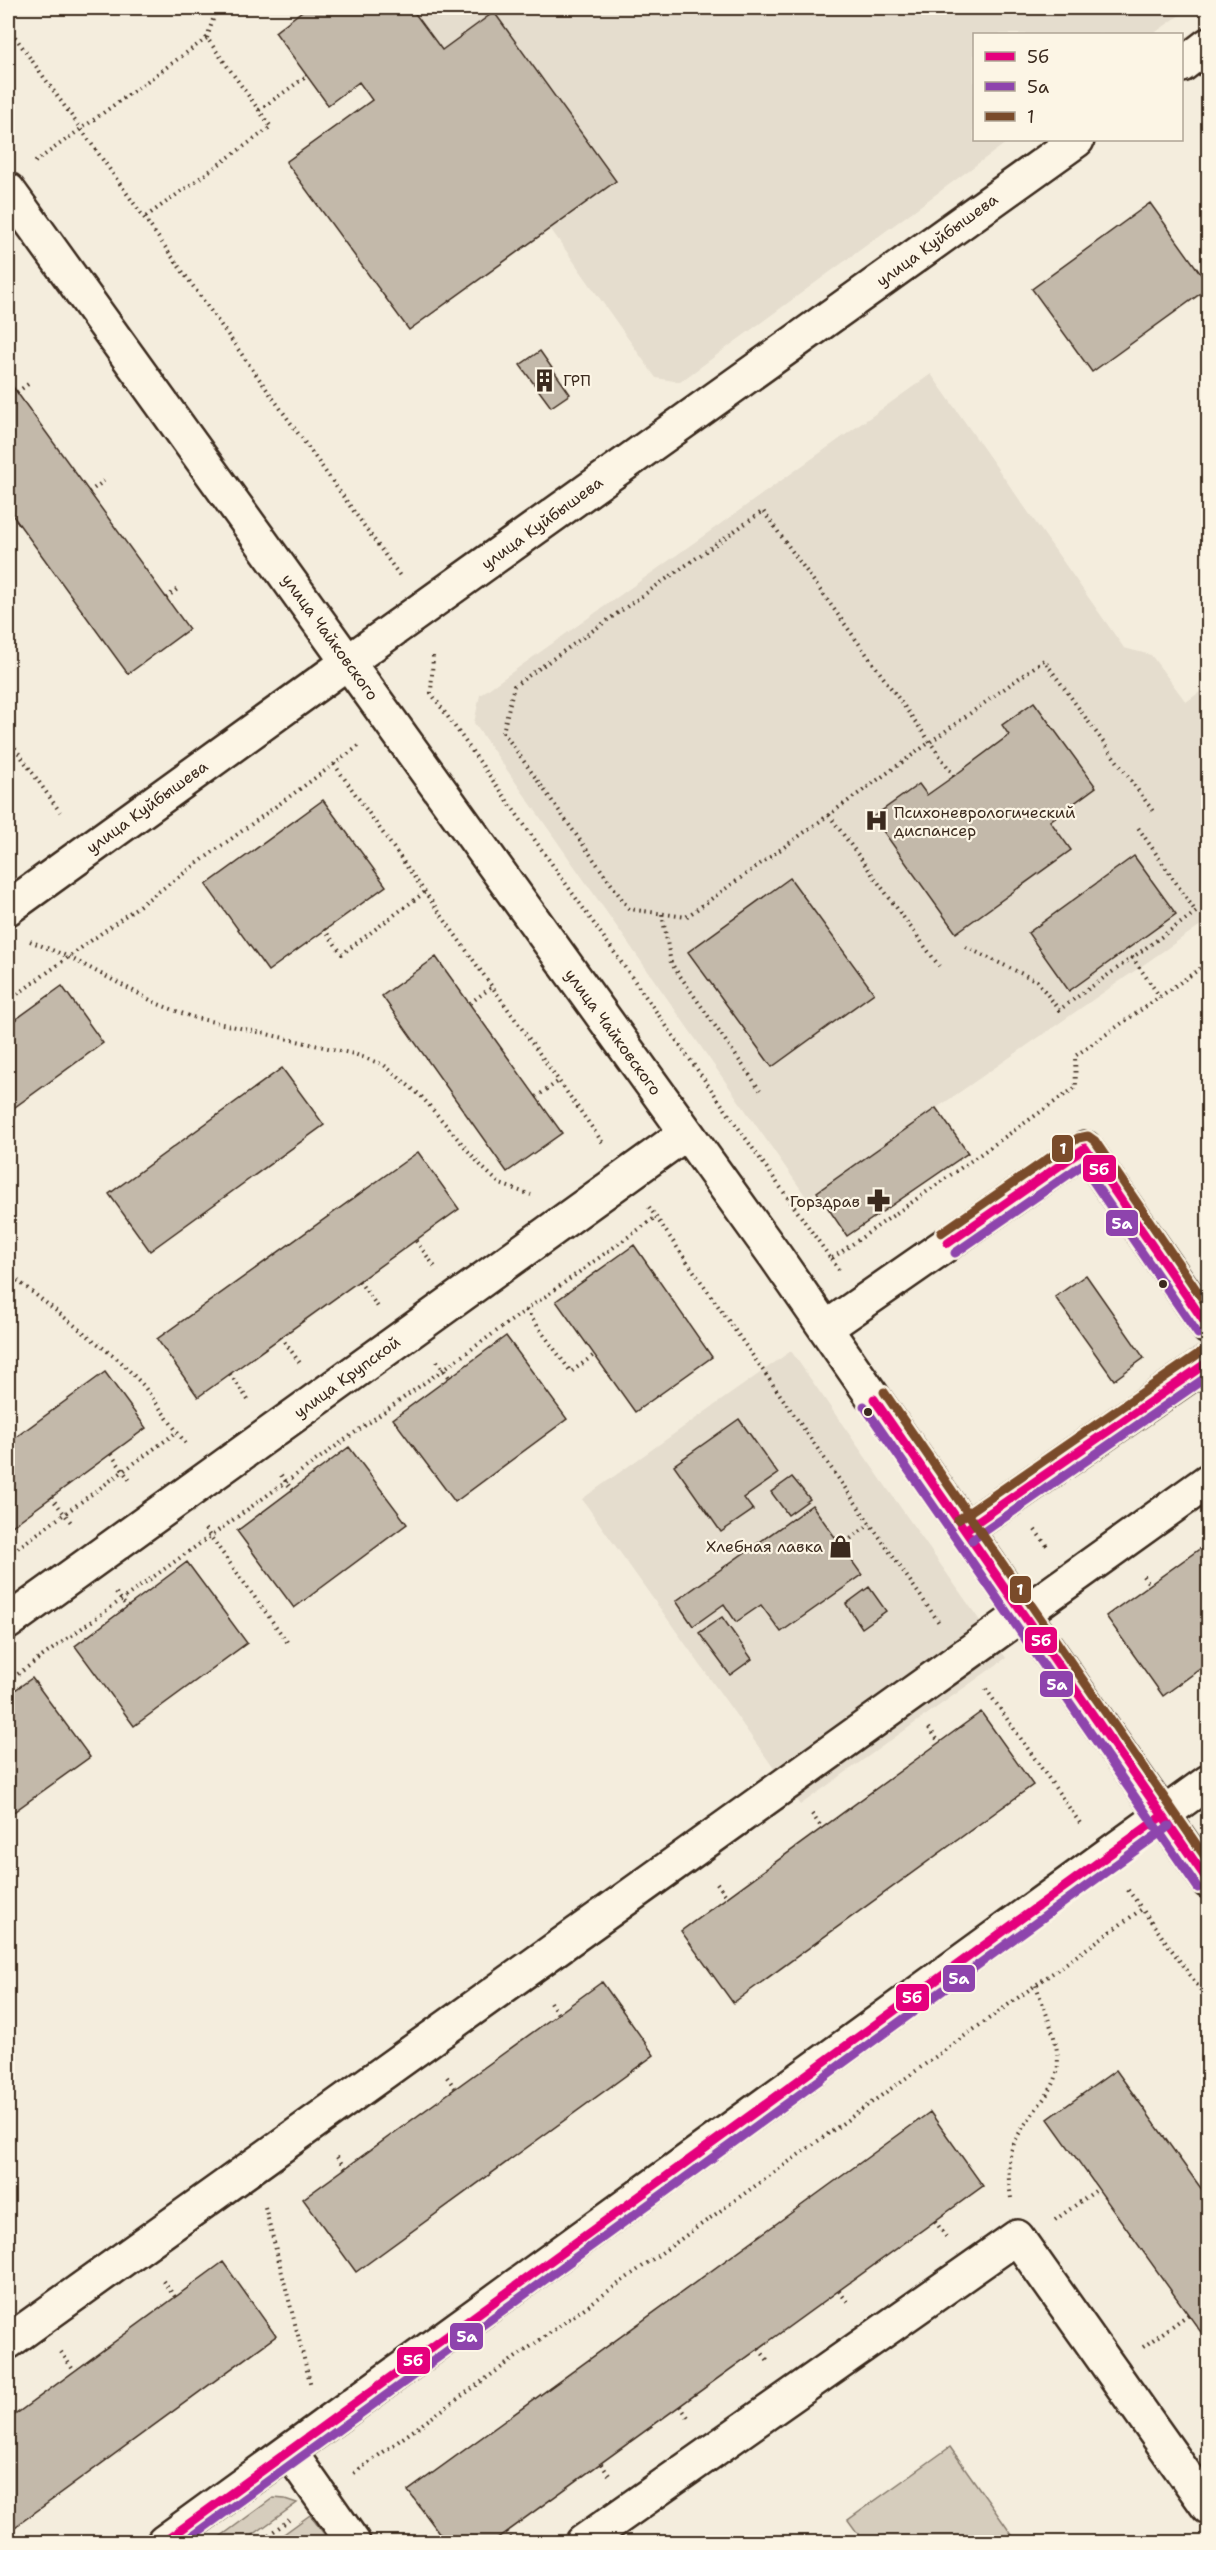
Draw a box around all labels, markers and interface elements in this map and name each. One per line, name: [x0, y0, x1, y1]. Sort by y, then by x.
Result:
legend: [973, 33, 1183, 141]
text: 5б: [1027, 45, 1049, 69]
text: 5а: [1027, 75, 1049, 99]
text: 1: [1027, 105, 1035, 129]
street label: улица Куйбышева: [872, 189, 1002, 291]
building icon: ГРП: [532, 367, 558, 393]
place label: ГРП: [563, 370, 591, 391]
street label: улица Куйбышева: [477, 472, 607, 574]
street label: улица Чайковского: [277, 569, 383, 705]
street label: улица Куйбышева: [82, 756, 212, 858]
place label: Психоневрологический диспансер: [894, 802, 1076, 841]
hospital icon: Психоневрологический диспансер: [863, 808, 889, 834]
street label: улица Чайковского: [560, 964, 666, 1100]
line badge: 1: [1051, 1134, 1074, 1163]
text: 1: [1059, 1138, 1067, 1159]
line badge: 5б: [1082, 1154, 1117, 1183]
text: 5б: [1089, 1159, 1109, 1180]
pharmacy icon: Горздрав: [865, 1188, 891, 1214]
place label: Горздрав: [790, 1191, 860, 1212]
line badge: 5а: [1105, 1209, 1139, 1237]
text: 5а: [1112, 1213, 1133, 1234]
unlabelled marker: [1157, 1278, 1169, 1290]
street label: улица Крупской: [290, 1331, 404, 1423]
unlabelled marker: [862, 1406, 874, 1418]
shop icon: Хлебная лавка: [828, 1533, 854, 1559]
place label: Хлебная лавка: [706, 1536, 823, 1557]
line badge: 1: [1009, 1575, 1032, 1604]
text: 1: [1016, 1579, 1024, 1600]
line badge: 5б: [1024, 1626, 1058, 1654]
text: 5б: [1031, 1630, 1051, 1651]
line badge: 5а: [1039, 1670, 1074, 1698]
text: 5а: [1047, 1674, 1068, 1695]
line badge: 5а: [942, 1964, 976, 1993]
text: 5а: [949, 1968, 970, 1989]
line badge: 5б: [895, 1983, 930, 2012]
text: 5б: [902, 1987, 922, 2008]
line badge: 5а: [449, 2322, 484, 2351]
text: 5а: [457, 2326, 478, 2347]
line badge: 5б: [396, 2346, 431, 2375]
text: 5б: [403, 2350, 423, 2371]

